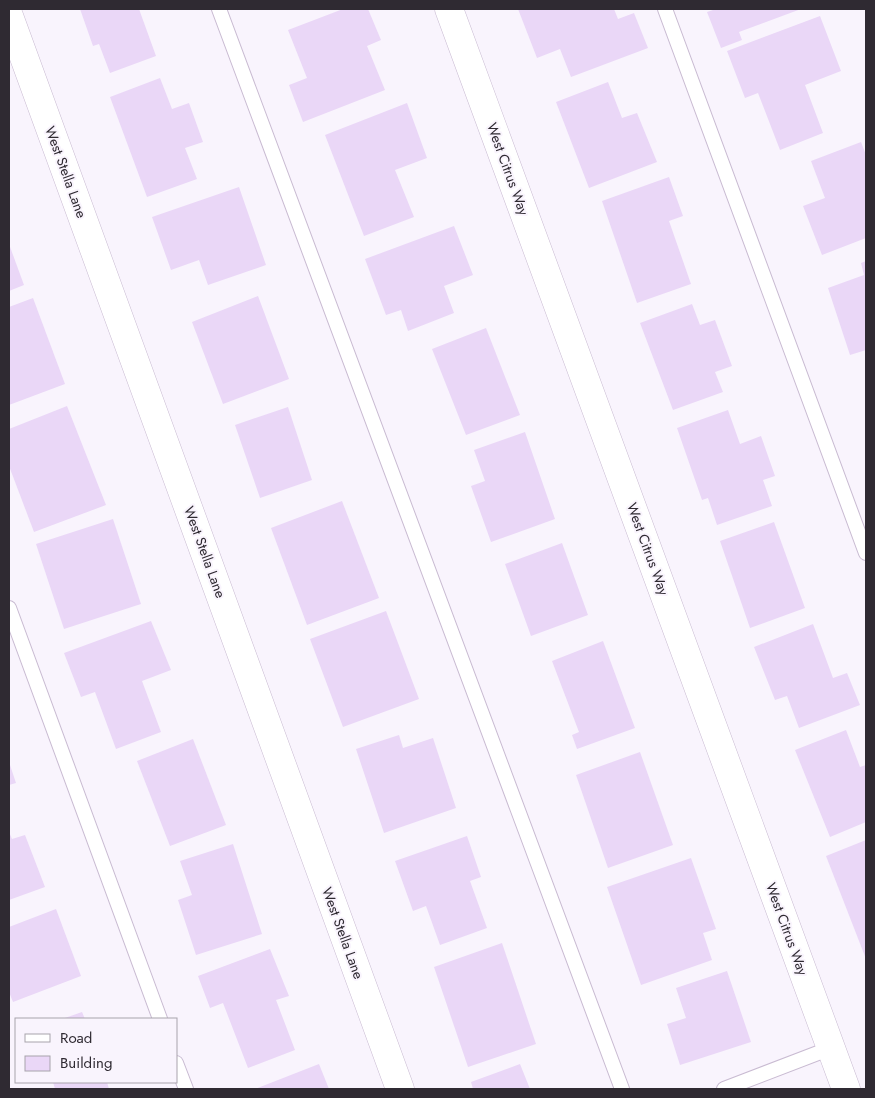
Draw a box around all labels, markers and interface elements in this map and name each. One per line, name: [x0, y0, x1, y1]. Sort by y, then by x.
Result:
street label: West Citrus Way: [482, 120, 534, 219]
street label: West Stella Lane: [40, 123, 92, 221]
street label: West Citrus Way: [622, 500, 674, 599]
street label: West Stella Lane: [179, 503, 231, 601]
street label: West Citrus Way: [761, 880, 813, 979]
street label: West Stella Lane: [317, 884, 369, 982]
legend: [15, 1018, 178, 1083]
text: Road: [60, 1027, 92, 1049]
text: Building: [60, 1052, 112, 1074]

